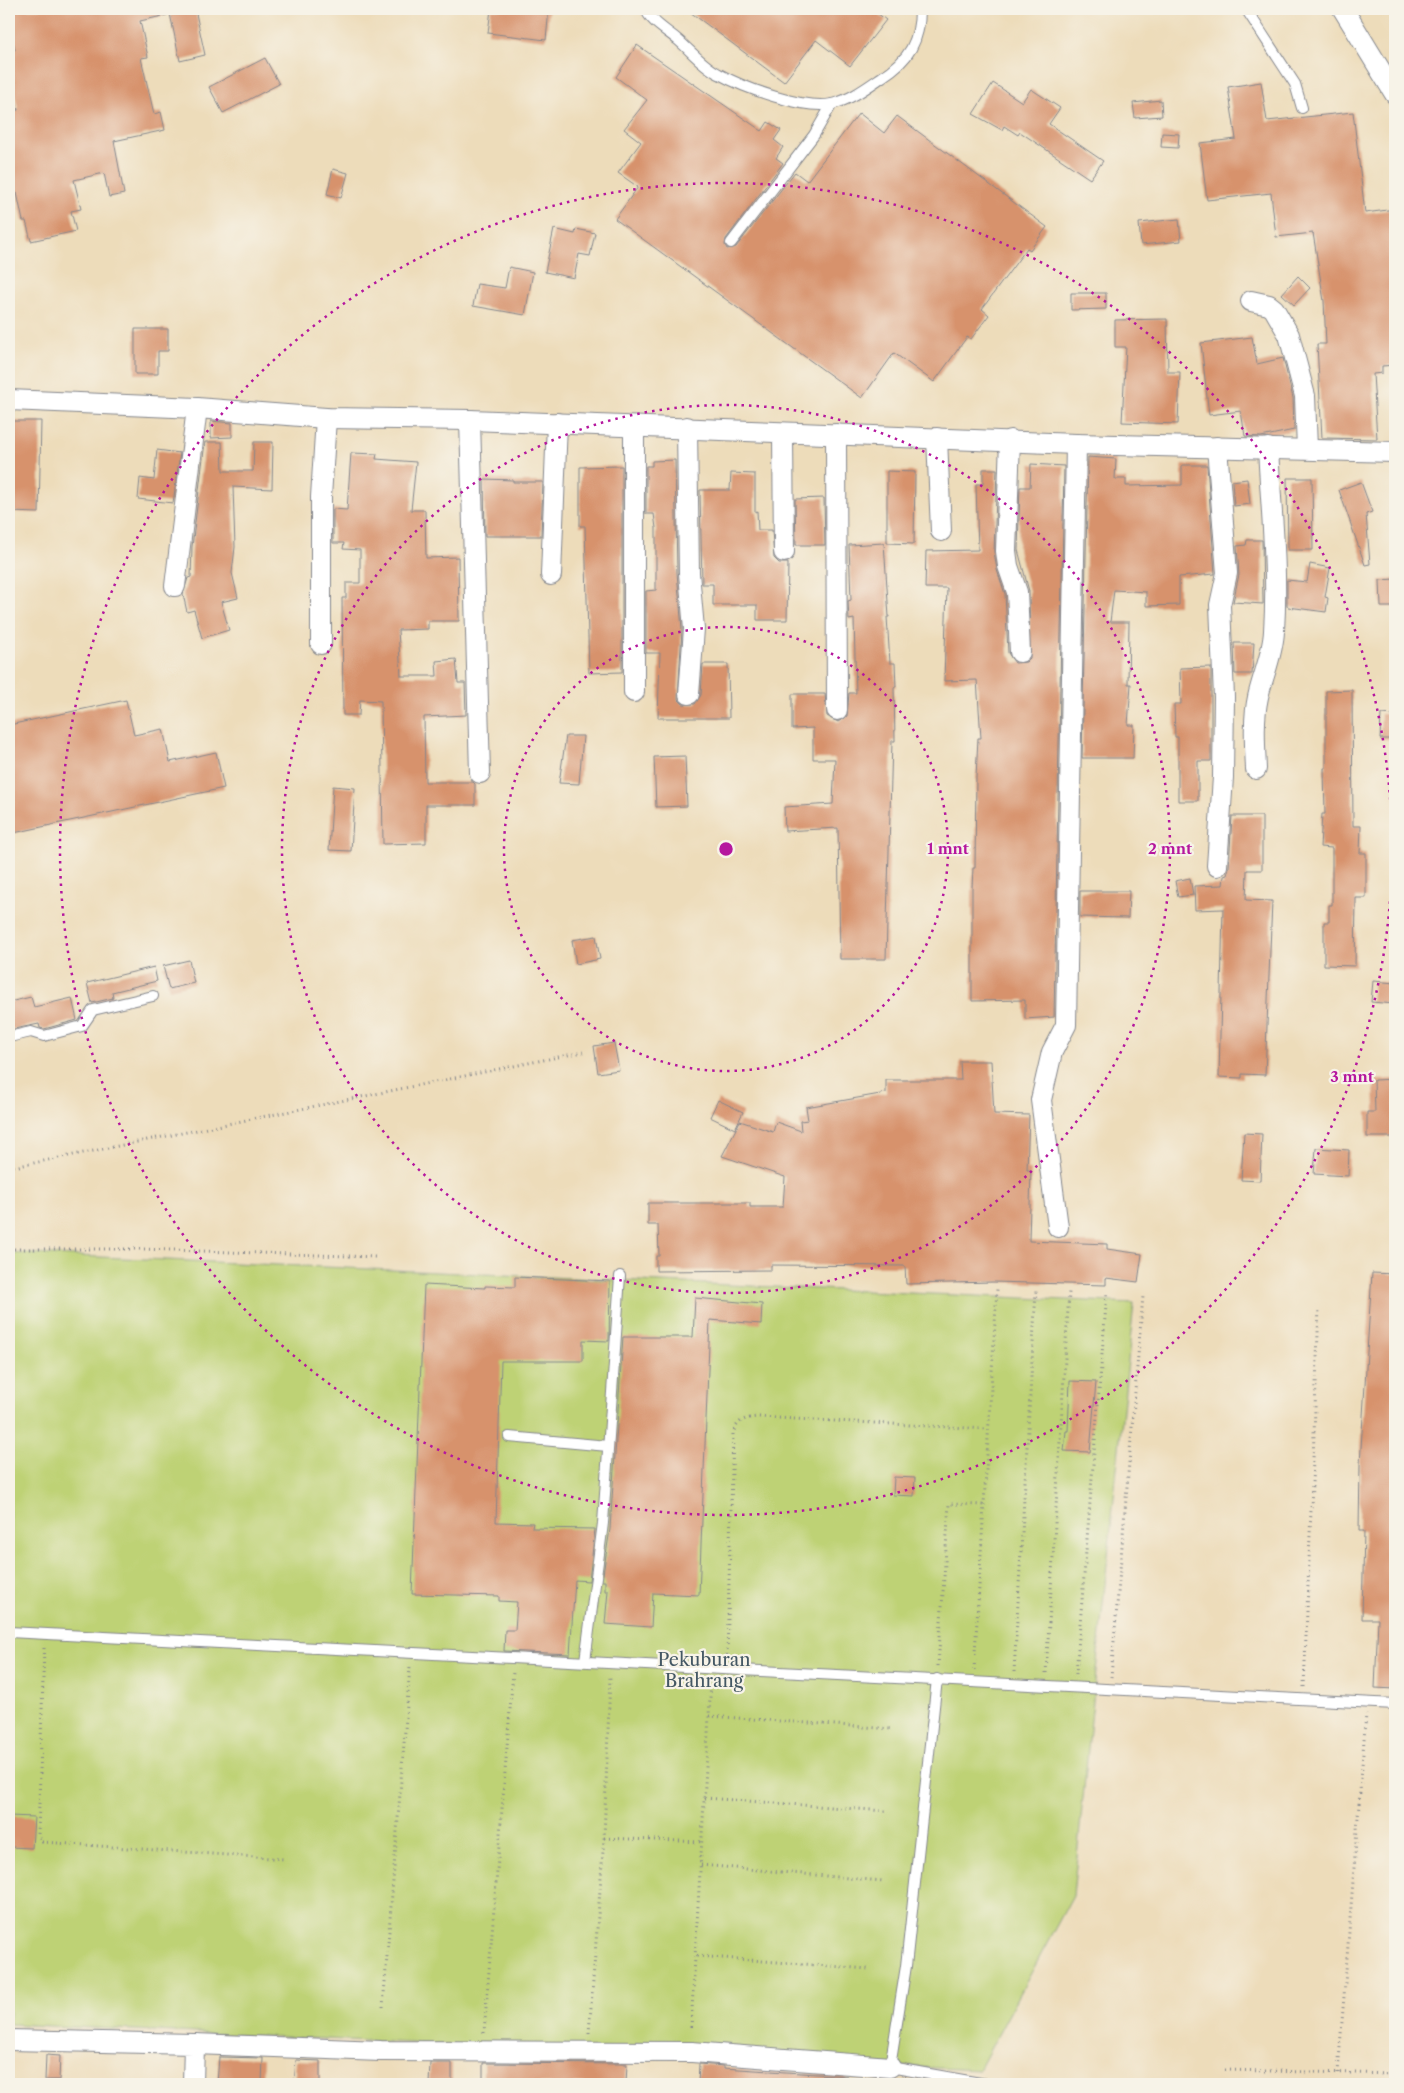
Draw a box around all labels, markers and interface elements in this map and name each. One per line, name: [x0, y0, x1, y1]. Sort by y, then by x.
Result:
text: 1 mnt: [927, 839, 969, 858]
text: 2 mnt: [1148, 839, 1192, 858]
centre of rings: [717, 840, 735, 858]
text: 3 mnt: [1330, 1067, 1374, 1086]
park label: Pekuburan Brahrang: [657, 1649, 751, 1692]

